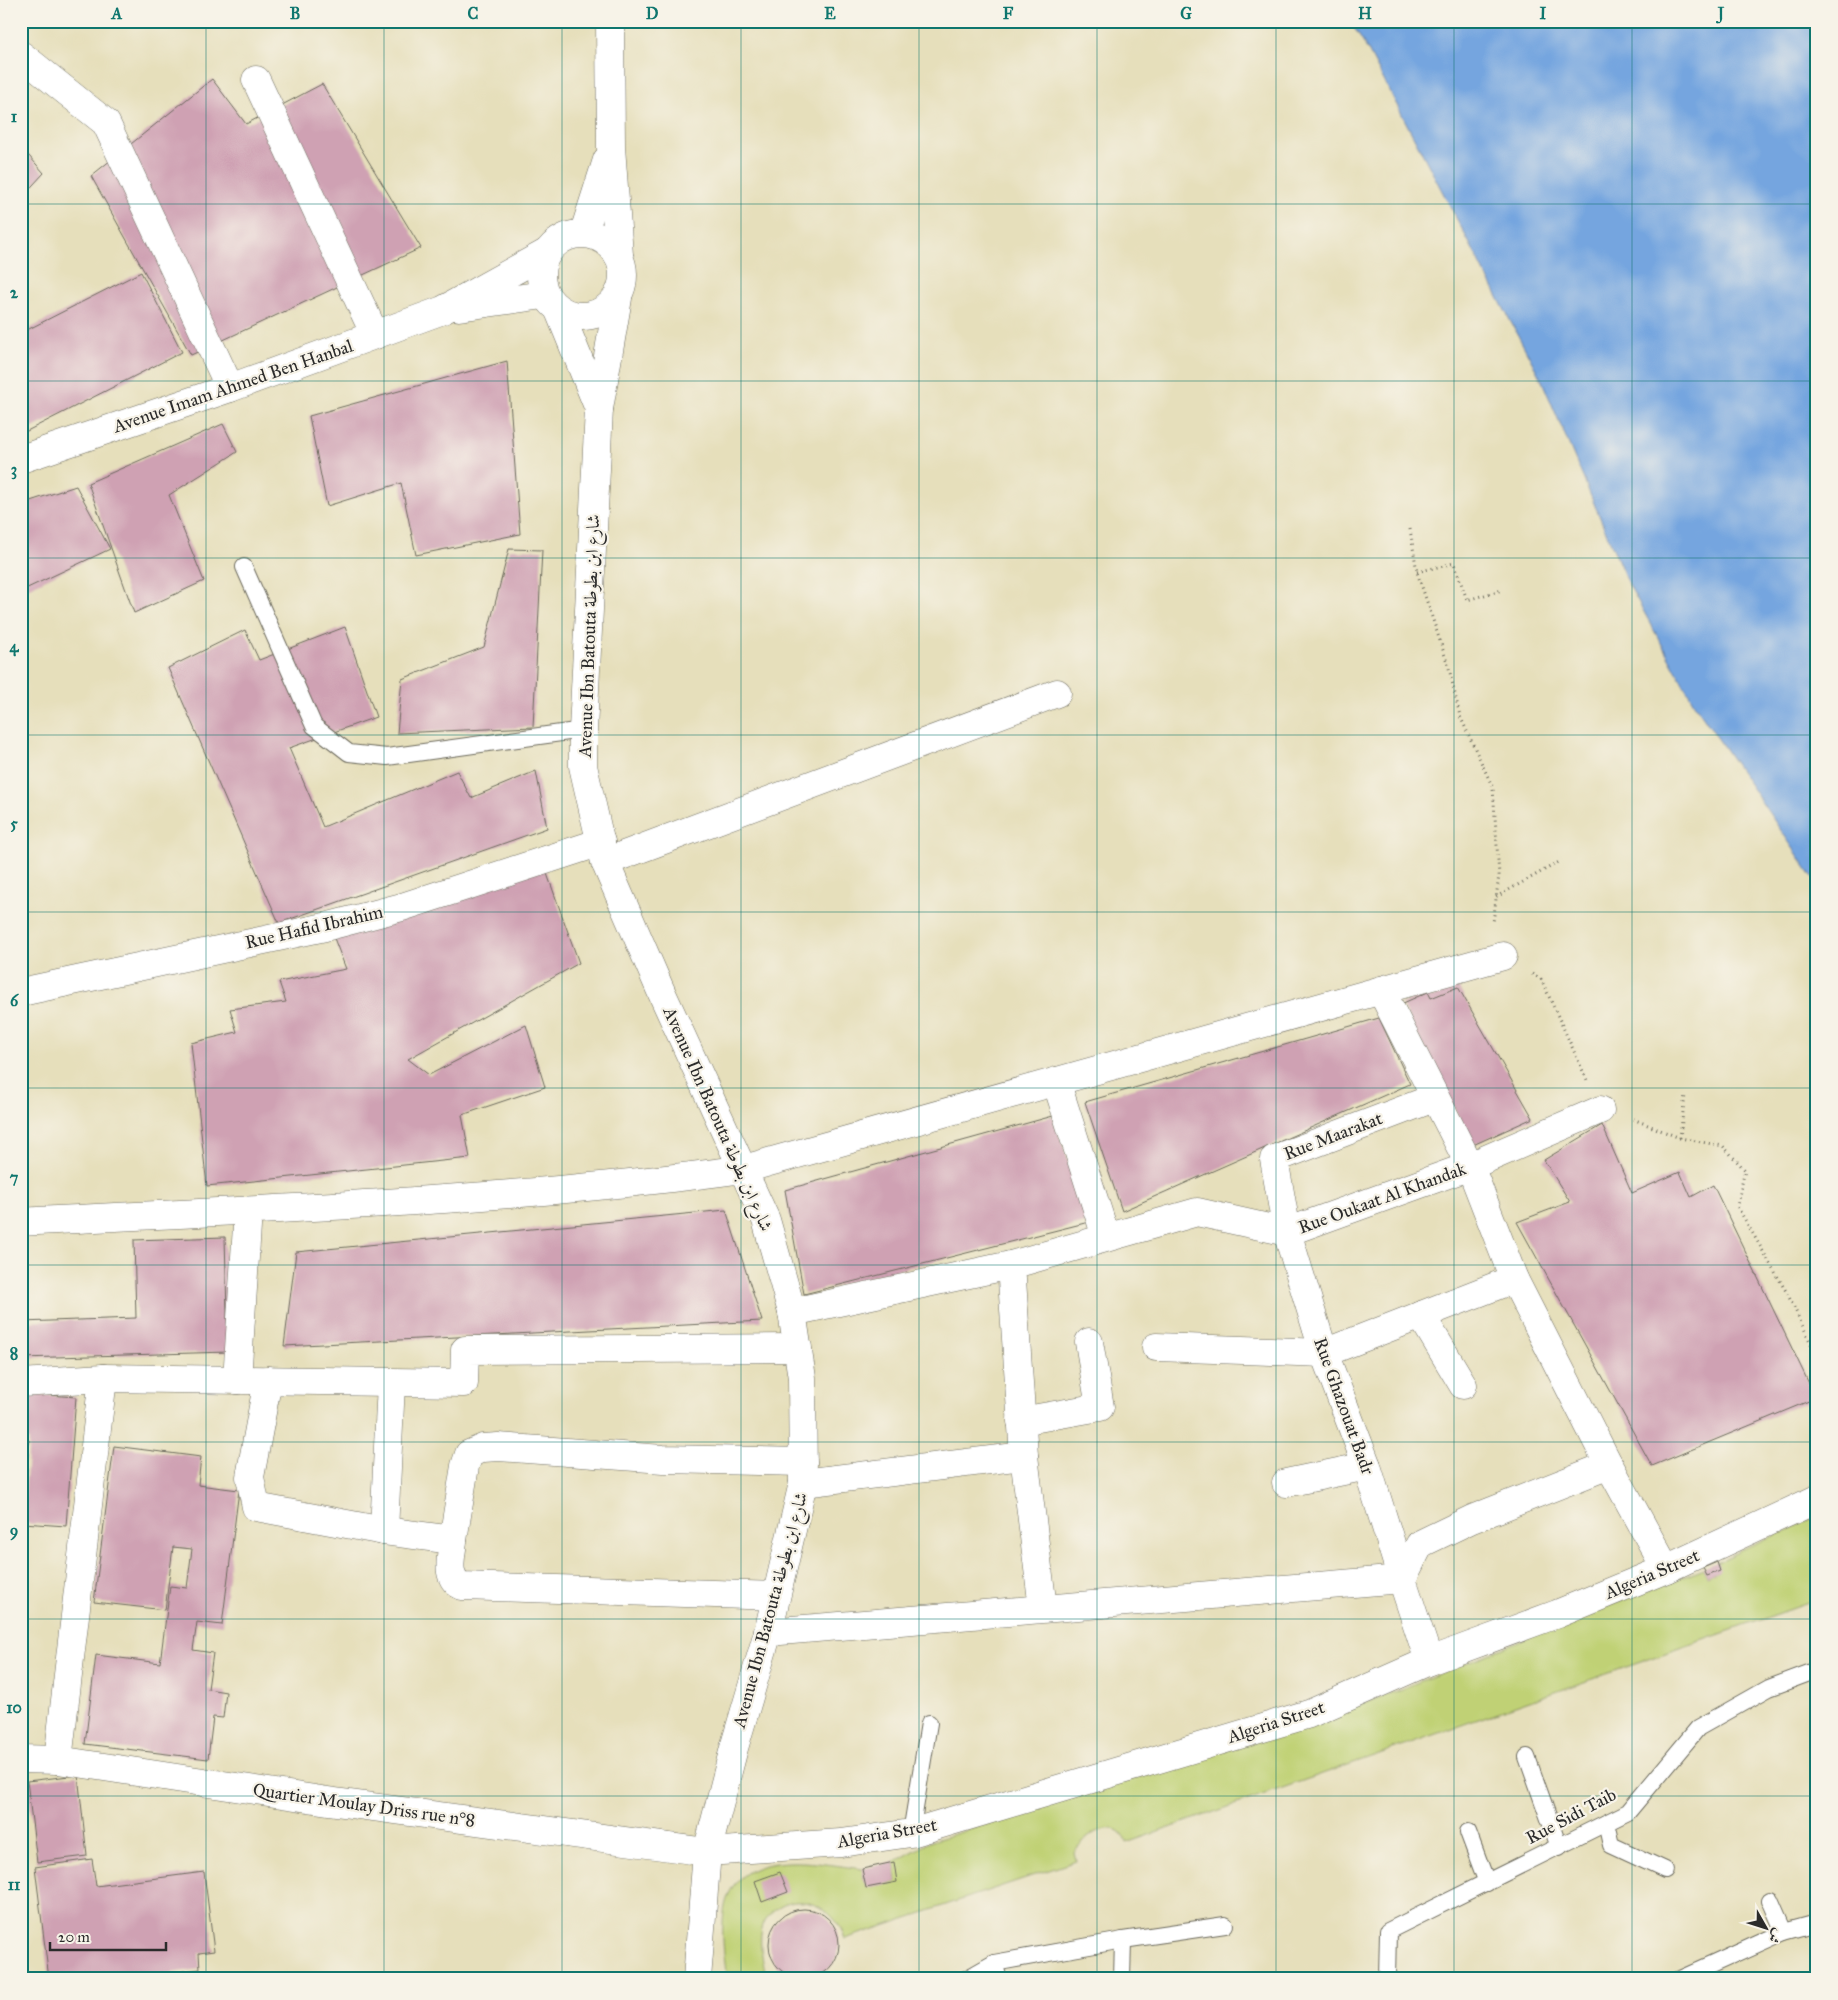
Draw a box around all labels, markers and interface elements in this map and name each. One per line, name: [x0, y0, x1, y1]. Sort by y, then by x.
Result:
text: A: [111, 4, 123, 23]
text: B: [290, 4, 300, 23]
text: C: [468, 4, 479, 23]
text: D: [646, 4, 659, 23]
text: E: [824, 4, 836, 23]
text: F: [1003, 4, 1014, 23]
text: G: [1180, 4, 1192, 23]
text: H: [1358, 4, 1372, 23]
text: I: [1540, 4, 1547, 23]
text: J: [1716, 4, 1725, 24]
text: 1: [11, 107, 18, 126]
text: 2: [10, 283, 19, 302]
street label: Avenue Imam Ahmed Ben Hanbal: [109, 335, 356, 438]
text: 3: [11, 460, 17, 480]
street label: Avenue Ibn Batouta شارع ابن بطوطة: [574, 514, 608, 759]
text: 4: [10, 637, 20, 657]
text: 5: [10, 814, 18, 833]
street label: Rue Hafid Ibrahim: [243, 900, 385, 954]
text: 6: [10, 991, 19, 1010]
street label: Avenue Ibn Batouta شارع ابن بطوطة: [654, 1002, 778, 1236]
street label: Rue Maarakat: [1281, 1107, 1386, 1165]
street label: Rue Oukaat Al Khandak: [1295, 1157, 1469, 1239]
text: 7: [10, 1168, 19, 1187]
street label: Rue Ghazouat Badr: [1309, 1334, 1379, 1478]
text: 8: [10, 1344, 18, 1363]
street label: Avenue Ibn Batouta شارع ابن بطوطة: [728, 1490, 816, 1732]
text: 9: [10, 1521, 18, 1541]
street label: Algeria Street: [1600, 1544, 1704, 1605]
street label: Algeria Street: [1224, 1696, 1328, 1749]
text: 10: [6, 1698, 22, 1717]
street label: Quartier Moulay Driss rue n°8: [251, 1779, 477, 1831]
street label: Rue Sidi Taib: [1522, 1783, 1620, 1849]
street label: Algeria Street: [834, 1813, 939, 1854]
text: 11: [8, 1875, 21, 1894]
north arrow: [1740, 1902, 1790, 1952]
scale bar: [50, 1920, 166, 1952]
text: ش: [1765, 1925, 1787, 1947]
text: 20 m: [58, 1928, 90, 1946]

